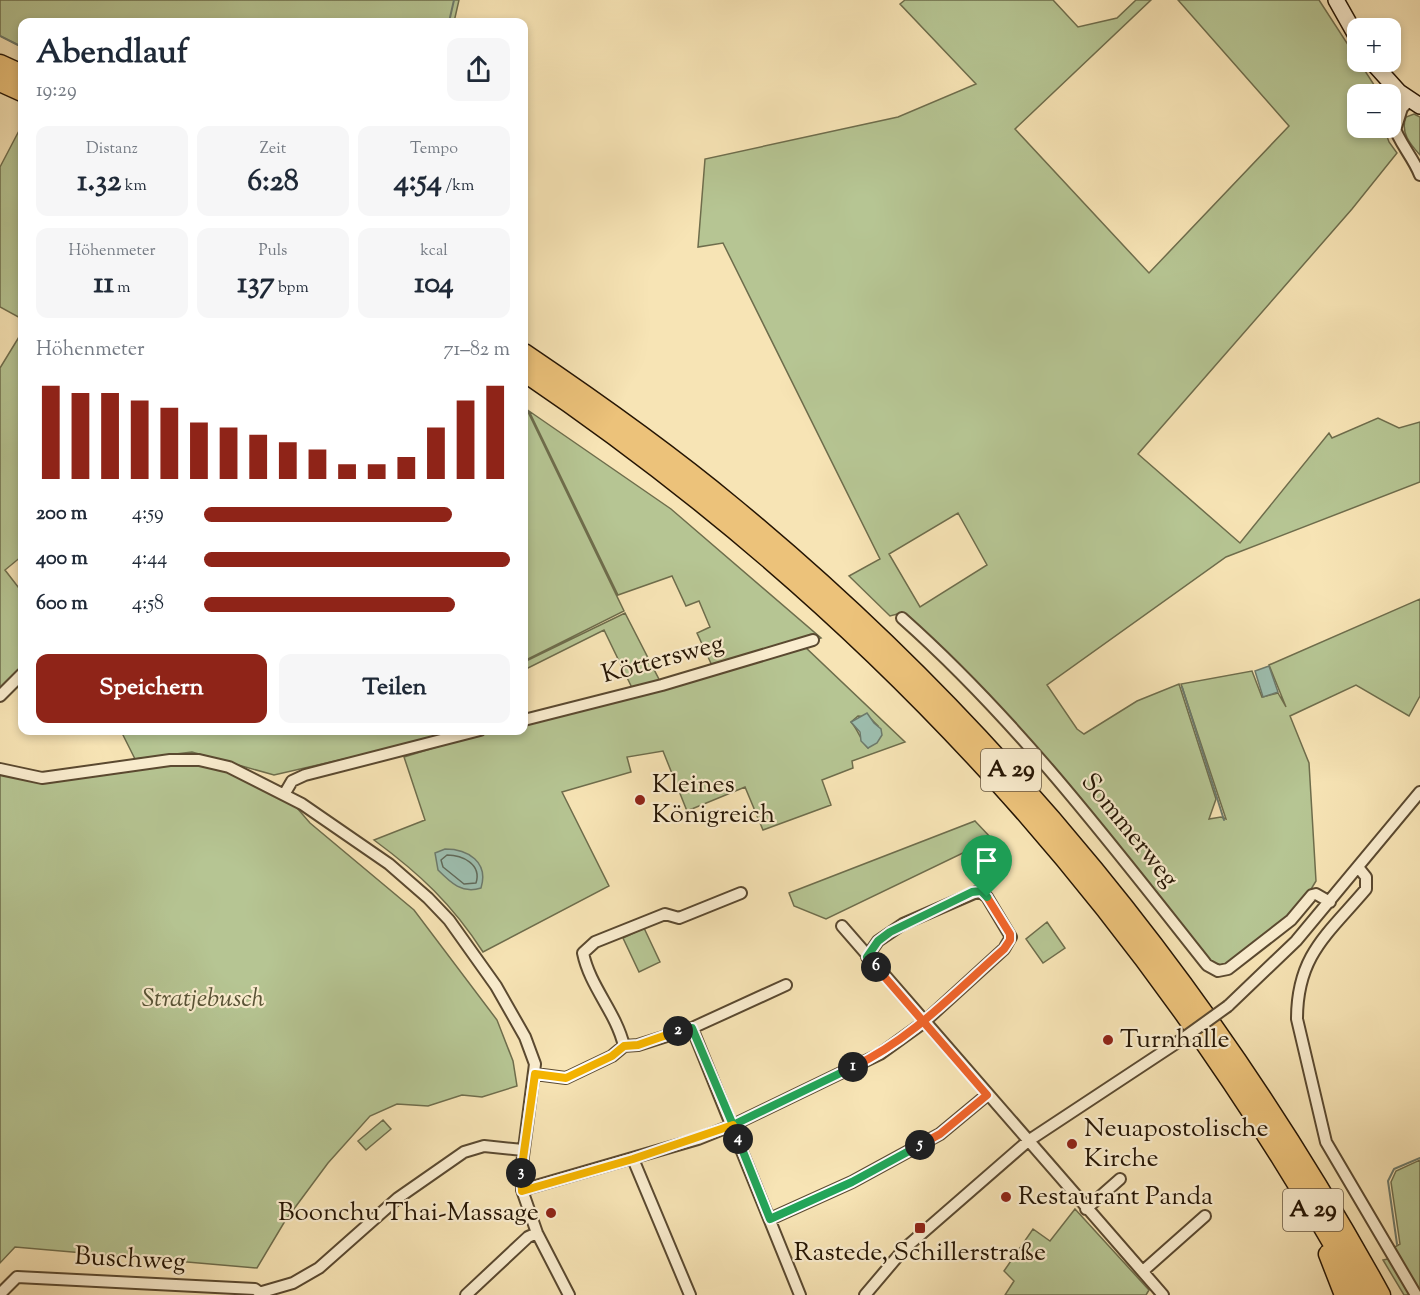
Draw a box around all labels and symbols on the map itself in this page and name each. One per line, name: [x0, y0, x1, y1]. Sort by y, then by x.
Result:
street label: Köttersweg: [598, 626, 728, 694]
road number: A 29: [981, 749, 1041, 791]
street label: Sommerweg: [1071, 766, 1187, 896]
place label: Kleines Königreich: [652, 767, 775, 834]
marker: Kleines Königreich: [633, 793, 647, 807]
pin: [961, 835, 1012, 897]
pin: 6: [861, 952, 891, 982]
park label: Stratjebusch: [142, 981, 265, 1018]
pin: 2: [663, 1016, 693, 1046]
place label: Turnhalle: [1120, 1022, 1230, 1059]
marker: Turnhalle: [1101, 1033, 1115, 1047]
pin: 1: [838, 1052, 868, 1082]
place label: Neuapostolische Kirche: [1084, 1111, 1269, 1178]
pin: 4: [723, 1124, 753, 1154]
pin: 5: [905, 1130, 935, 1160]
marker: Neuapostolische Kirche: [1065, 1137, 1079, 1151]
pin: 3: [506, 1158, 536, 1188]
place label: Restaurant Panda: [1018, 1179, 1213, 1216]
road number: A 29: [1283, 1189, 1343, 1231]
marker: Restaurant Panda: [999, 1190, 1013, 1204]
place label: Boonchu Thai-Massage: [278, 1195, 539, 1232]
marker: Boonchu Thai-Massage: [544, 1206, 558, 1220]
marker: Rastede, Schillerstraße: [913, 1221, 927, 1235]
place label: Rastede, Schillerstraße: [794, 1235, 1046, 1272]
street label: Buschweg: [73, 1239, 187, 1281]

